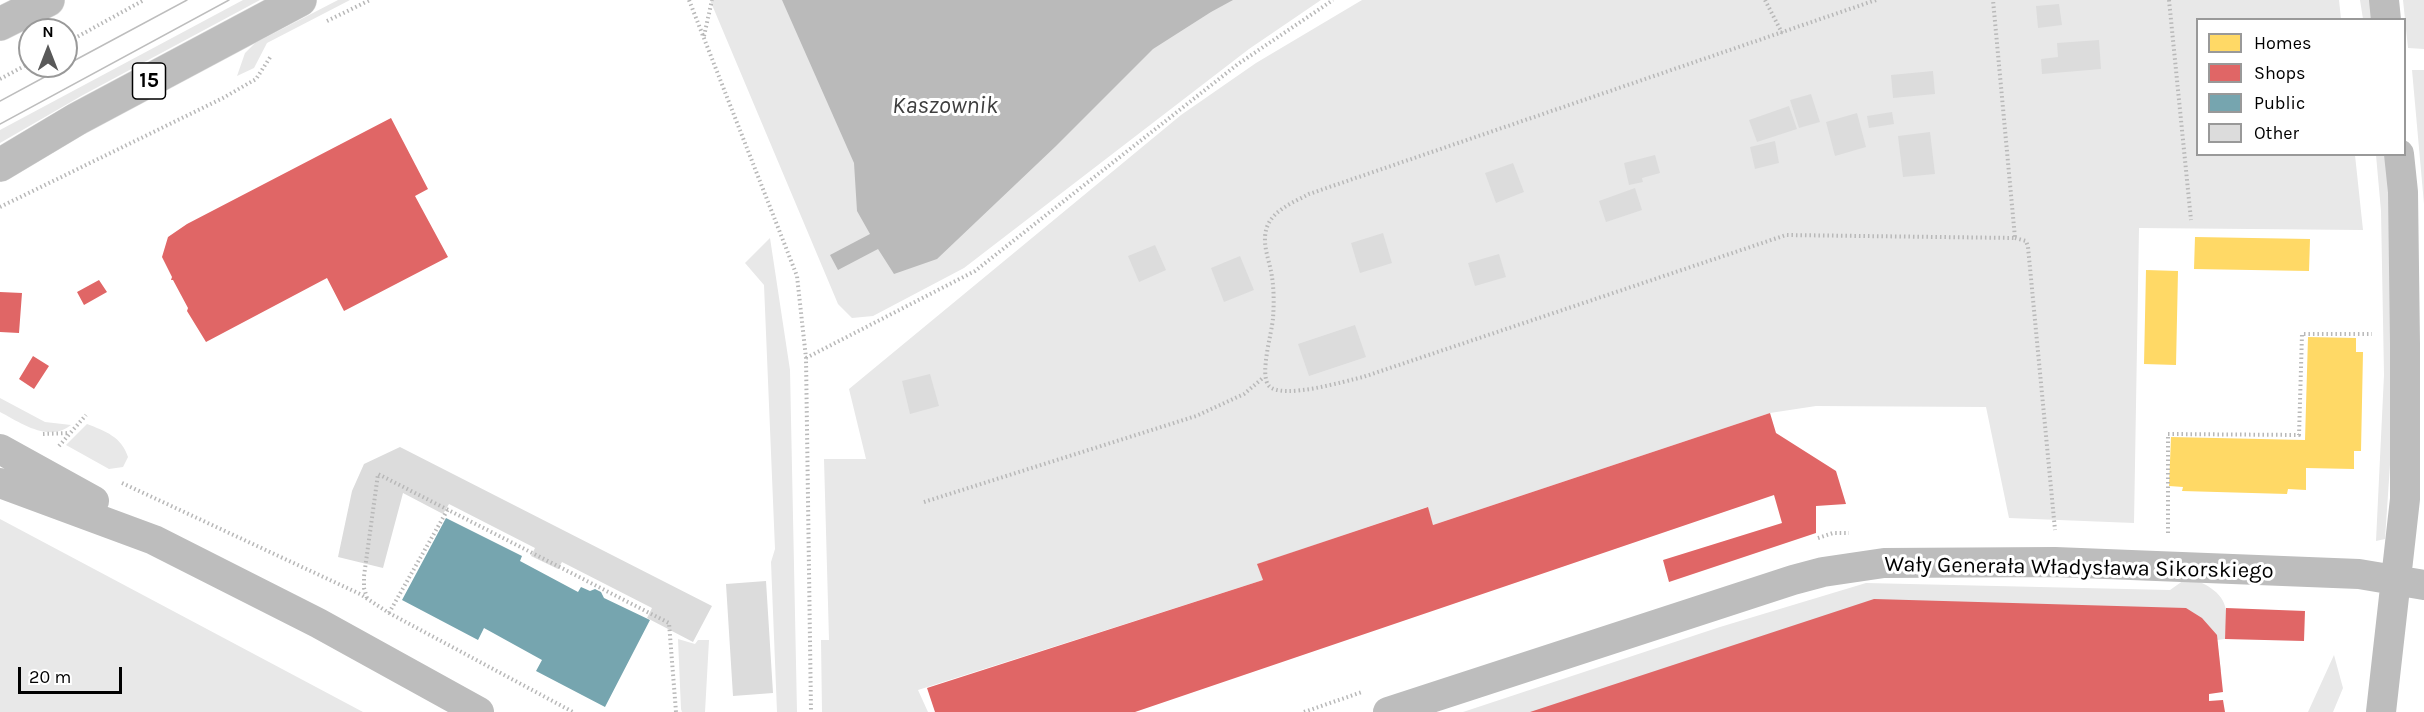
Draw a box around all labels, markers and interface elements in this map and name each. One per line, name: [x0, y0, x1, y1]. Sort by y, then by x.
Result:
north arrow: [18, 18, 78, 78]
legend: [2196, 18, 2406, 156]
text: N: [42, 22, 54, 41]
text: Homes: [2254, 32, 2311, 54]
text: Shops: [2254, 62, 2306, 84]
road number: 15: [132, 63, 166, 99]
water label: Kaszownik: [892, 92, 998, 120]
text: Public: [2254, 92, 2305, 114]
text: Other: [2254, 122, 2299, 144]
street label: Wały Generała Władysława Sikorskiego: [1884, 551, 2274, 585]
scale bar: [21, 655, 124, 693]
text: 20 m: [29, 666, 71, 688]

